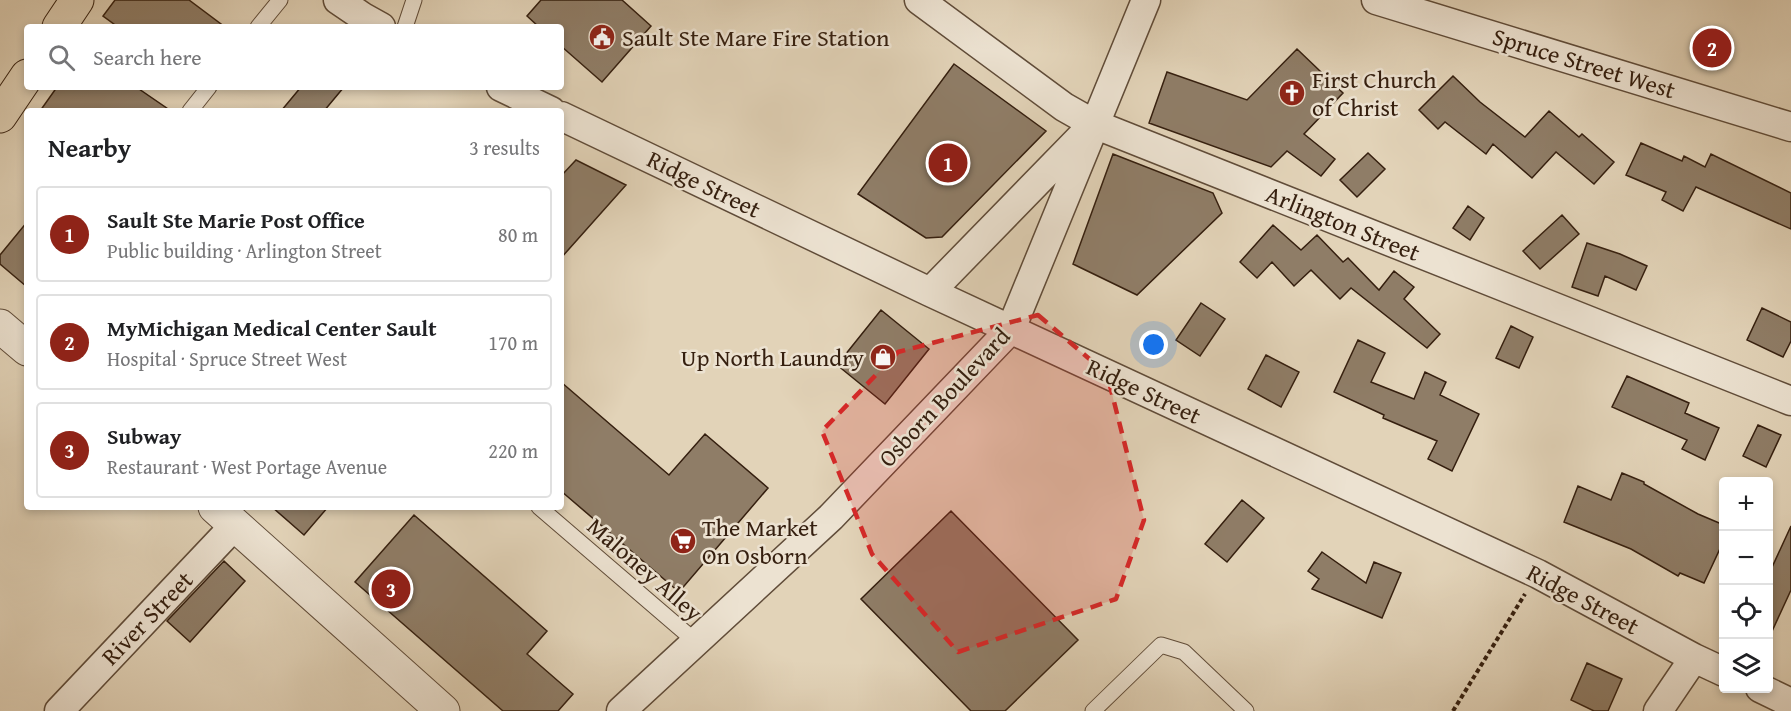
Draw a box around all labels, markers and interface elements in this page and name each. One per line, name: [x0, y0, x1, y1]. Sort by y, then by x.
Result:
street label: Spruce Street West: [1488, 19, 1680, 108]
place label: Sault Ste Mare Fire Station: [622, 20, 890, 55]
public building icon: Sault Ste Mare Fire Station: [587, 22, 617, 52]
search box: [24, 24, 564, 90]
pin: 2: [1692, 26, 1732, 70]
icon: search: [45, 41, 78, 74]
text: Search here: [93, 41, 202, 73]
place label: First Church of Christ: [1312, 62, 1437, 125]
church icon: First Church of Christ: [1277, 78, 1307, 108]
text: Nearby: [48, 128, 131, 167]
text: 3 results: [469, 133, 540, 162]
pin: 1: [928, 140, 968, 186]
street label: Ridge Street: [641, 141, 767, 227]
street label: Arlington Street: [1261, 176, 1426, 270]
text: Sault Ste Marie Post Office: [107, 204, 365, 236]
text: 1: [64, 220, 75, 249]
text: 80 m: [498, 220, 538, 249]
text: Public building · Arlington Street: [107, 236, 382, 265]
text: MyMichigan Medical Center Sault: [107, 312, 436, 344]
street label: Osborn Boulevard: [870, 319, 1018, 475]
text: 2: [64, 328, 75, 357]
text: 170 m: [488, 328, 538, 357]
your location: [1139, 330, 1168, 359]
place label: Up North Laundry: [681, 340, 864, 375]
shop icon: Up North Laundry: [868, 342, 898, 372]
text: Hospital · Spruce Street West: [107, 344, 347, 373]
street label: Ridge Street: [1081, 349, 1207, 433]
text: Subway: [107, 420, 181, 452]
text: 3: [64, 436, 75, 465]
text: 220 m: [488, 436, 538, 465]
text: Restaurant · West Portage Avenue: [107, 452, 387, 481]
map controls: [1719, 477, 1773, 693]
button: +: [1719, 477, 1773, 531]
street label: Maloney Alley: [579, 509, 711, 629]
place label: The Market On Osborn: [702, 510, 818, 573]
supermarket icon: The Market On Osborn: [668, 526, 698, 556]
button: −: [1719, 531, 1773, 585]
street label: Ridge Street: [1521, 555, 1646, 643]
street label: River Street: [93, 563, 201, 673]
pin: 3: [372, 566, 410, 612]
button: locate: [1719, 585, 1773, 639]
button: layers: [1719, 639, 1773, 693]

